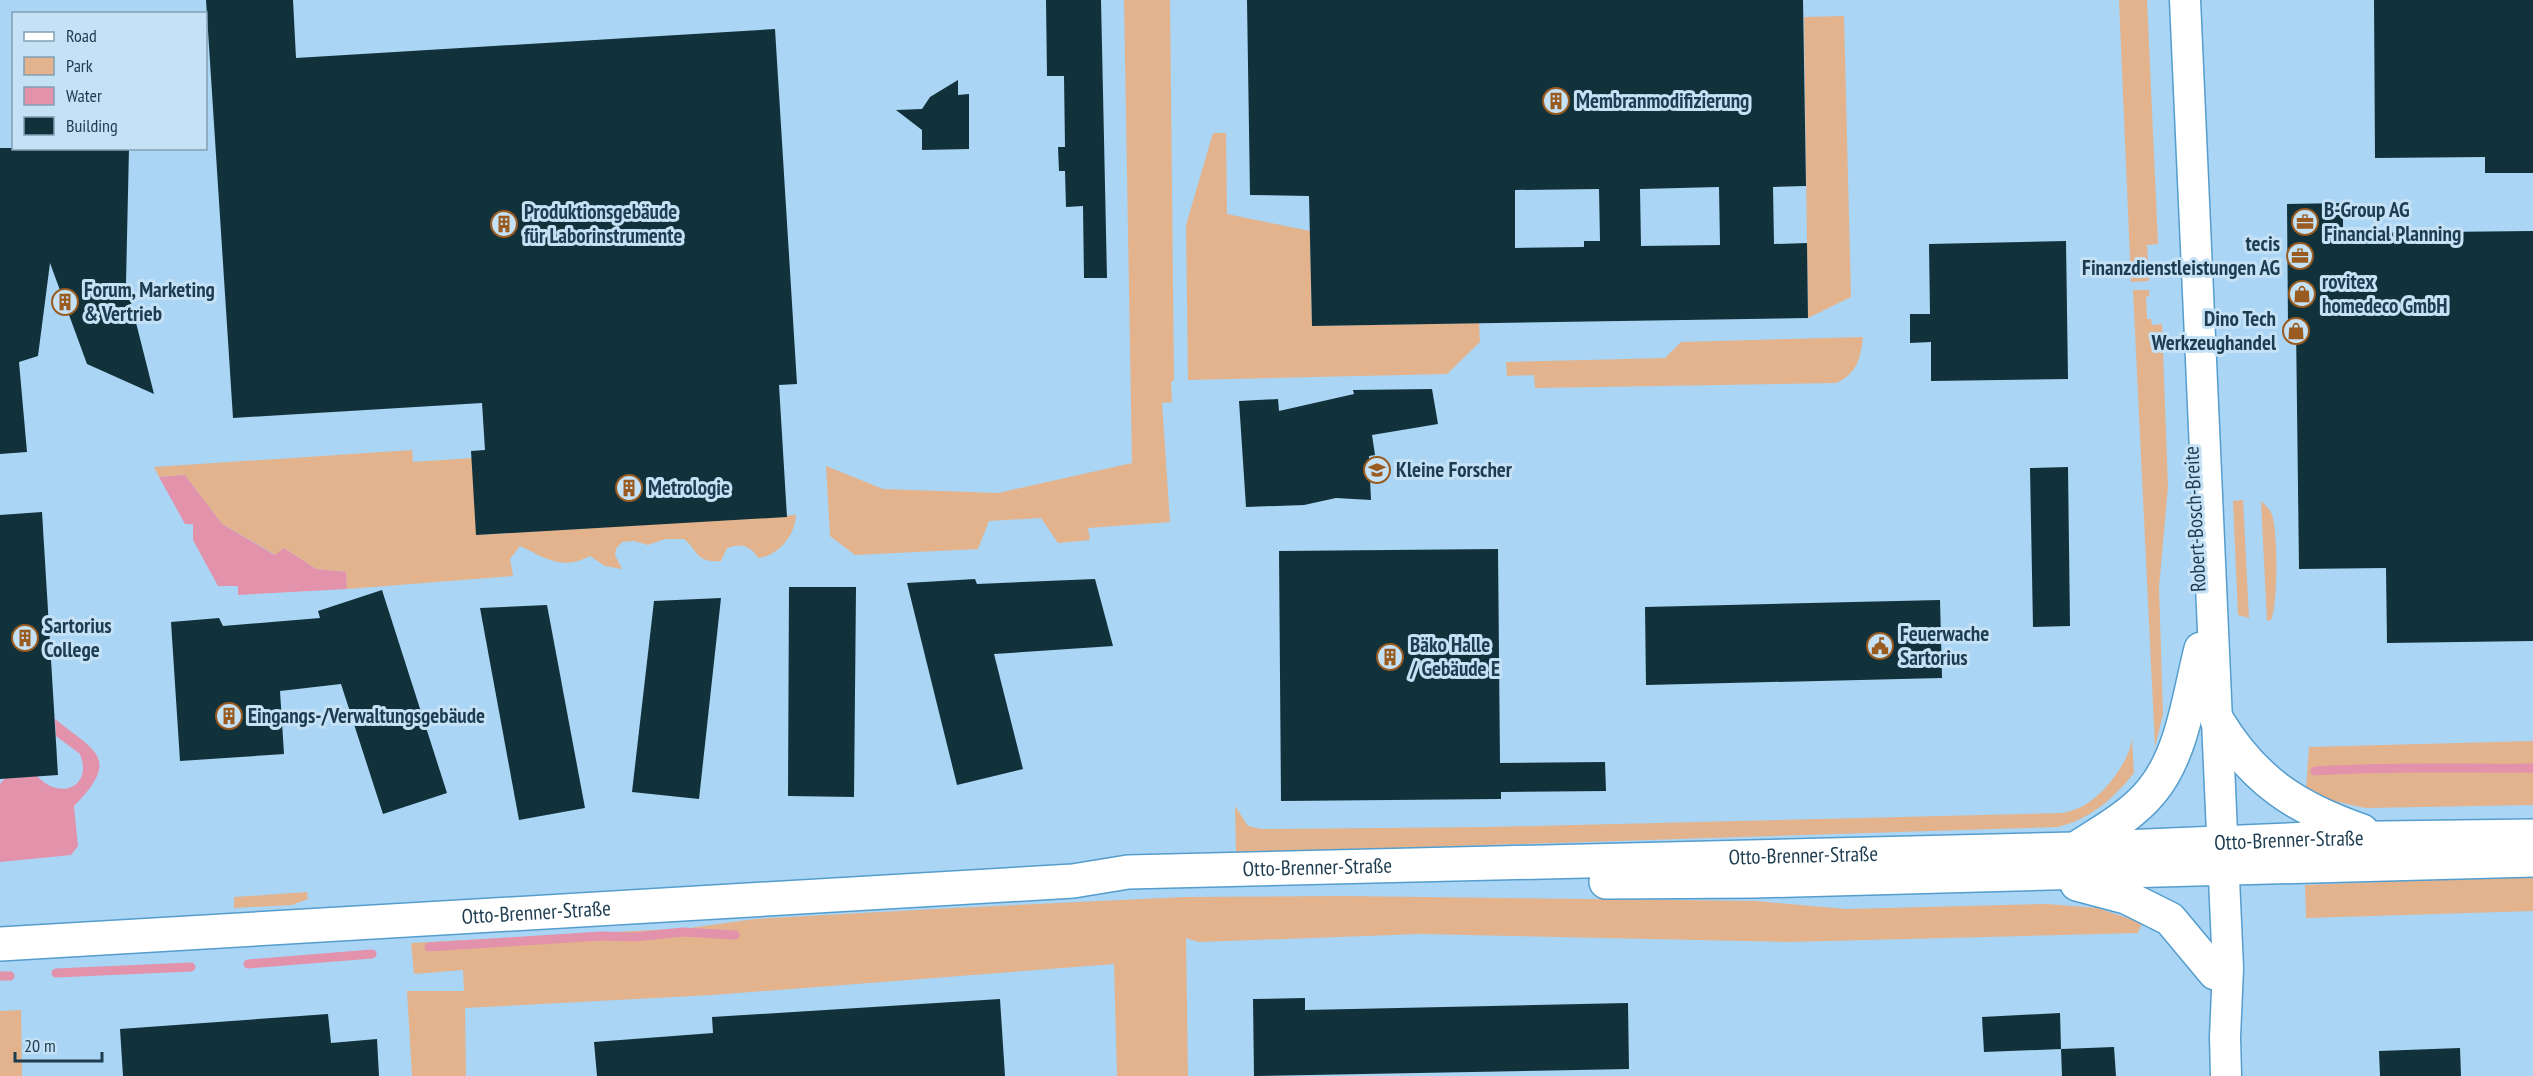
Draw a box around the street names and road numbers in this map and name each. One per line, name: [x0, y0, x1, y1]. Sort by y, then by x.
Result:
street label: Robert-Bosch-Breite: [2177, 446, 2212, 593]
street label: Otto-Brenner-Straße: [2214, 824, 2364, 856]
street label: Otto-Brenner-Straße: [1728, 840, 1878, 870]
street label: Otto-Brenner-Straße: [1242, 852, 1392, 882]
street label: Otto-Brenner-Straße: [461, 894, 611, 930]

